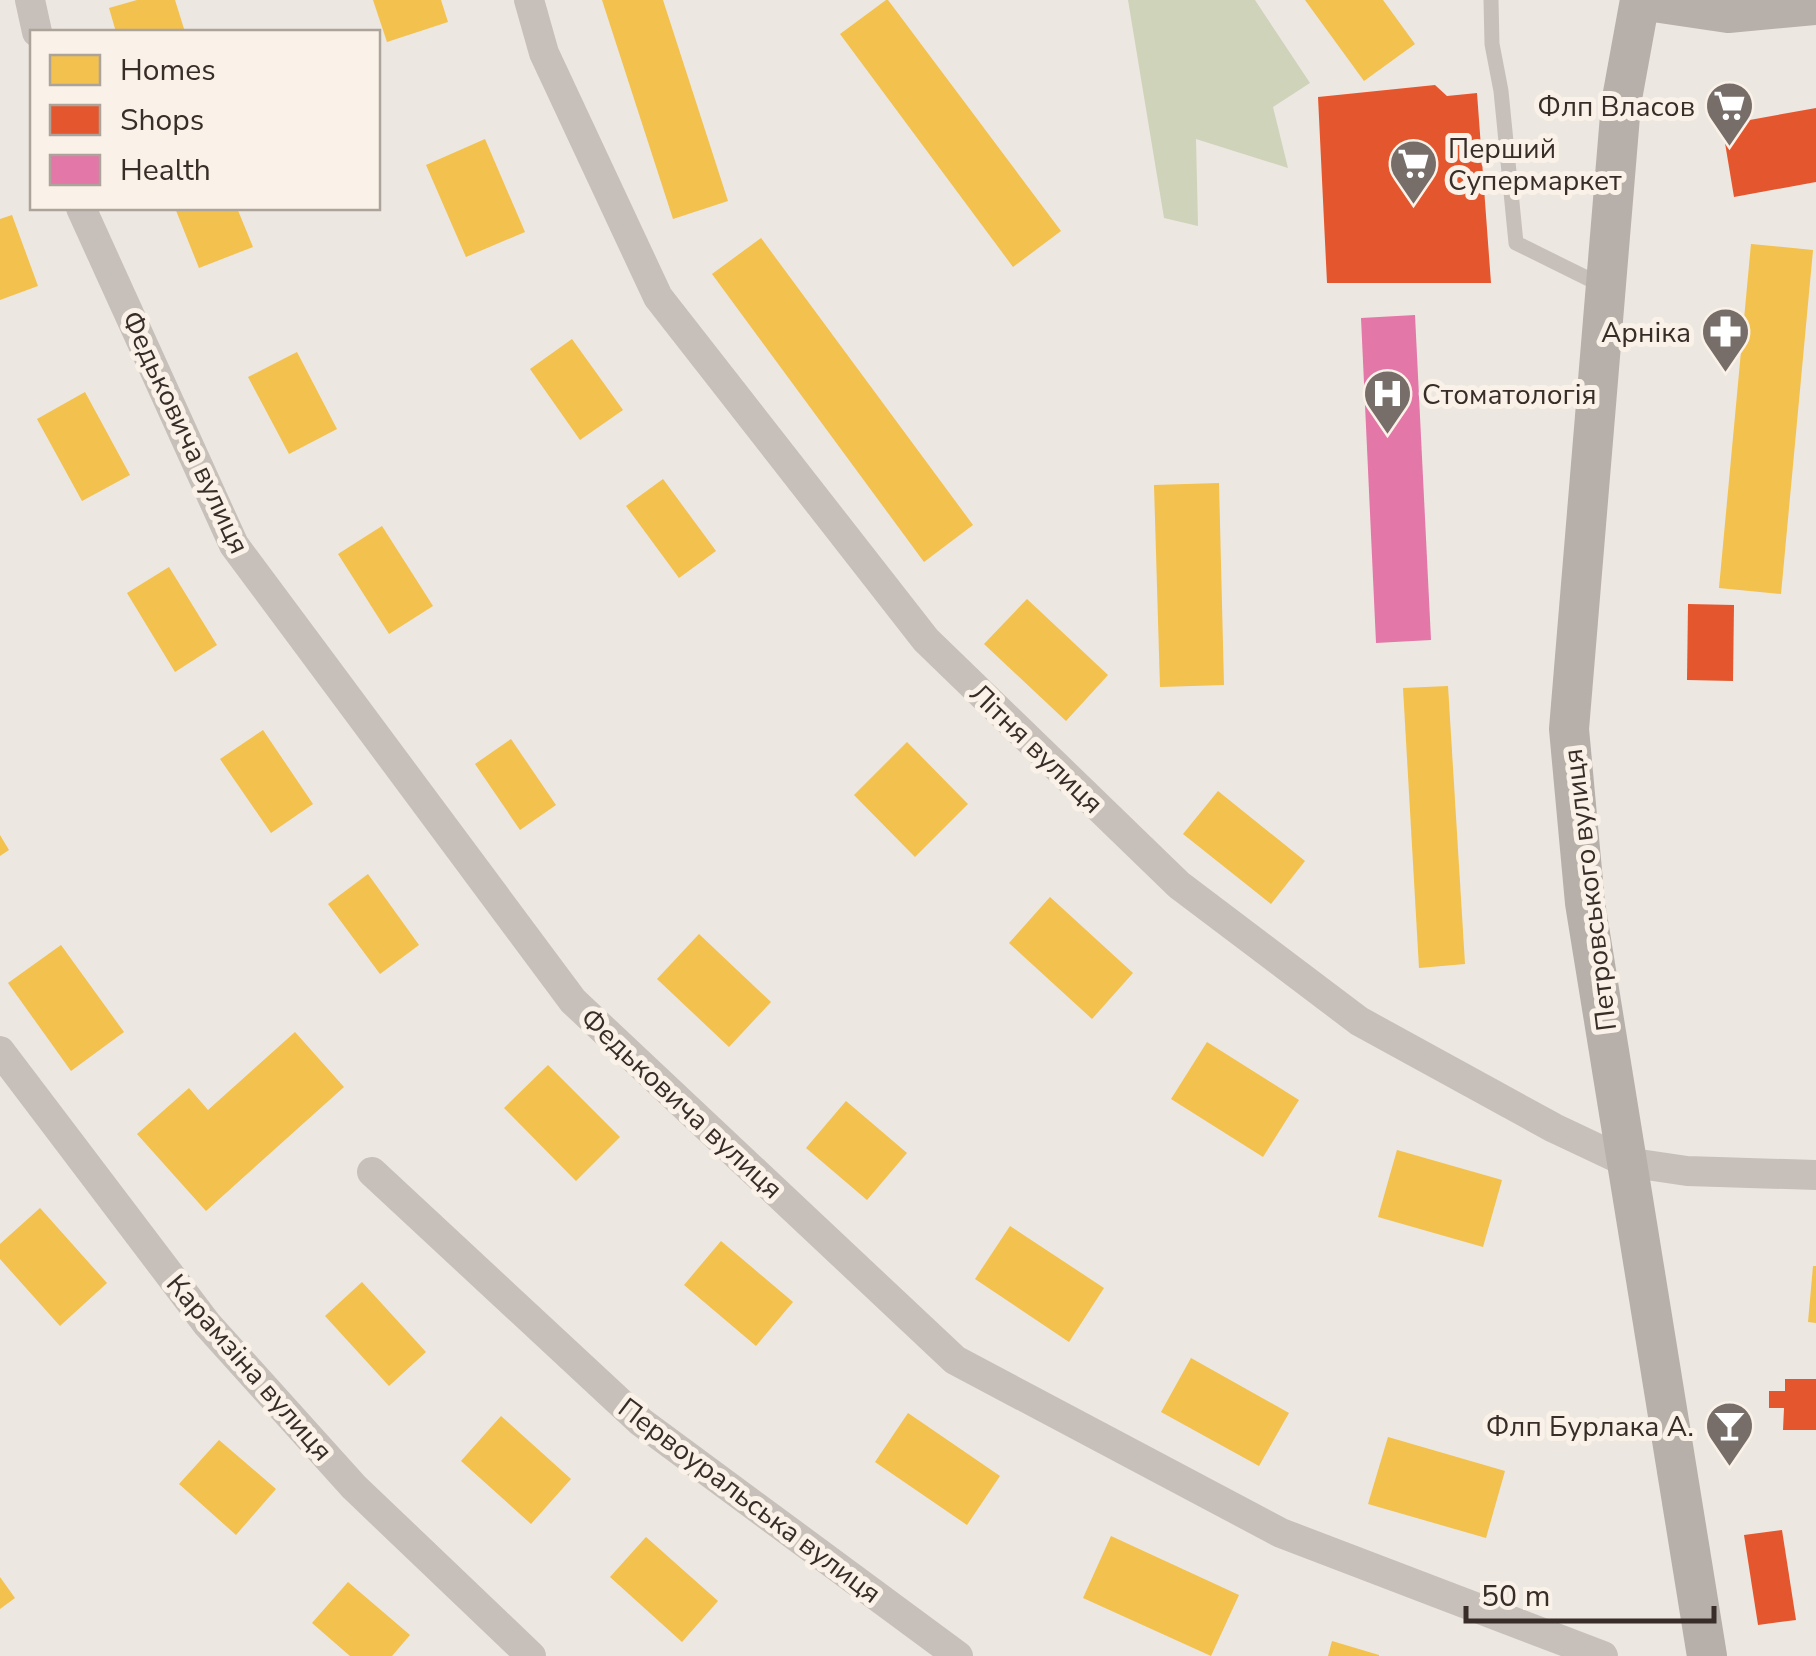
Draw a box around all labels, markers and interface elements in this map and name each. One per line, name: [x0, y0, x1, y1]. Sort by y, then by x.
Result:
legend: [30, 30, 380, 210]
text: Homes: [120, 50, 216, 91]
supermarket icon: Флп Власов: [1704, 80, 1756, 148]
place label: Флп Власов: [1537, 88, 1695, 126]
text: Shops: [120, 100, 204, 141]
place label: Перший Супермаркет: [1448, 130, 1622, 200]
supermarket icon: Перший Супермаркет: [1387, 138, 1439, 206]
text: Health: [120, 150, 211, 191]
street label: Федьковича вулиця: [112, 305, 258, 560]
pharmacy icon: Арніка: [1700, 306, 1752, 374]
place label: Арніка: [1601, 314, 1691, 352]
hospital icon: Стоматологія: [1361, 368, 1413, 436]
place label: Стоматологія: [1422, 376, 1597, 414]
street label: Літня вулиця: [961, 675, 1111, 822]
street label: Петровського вулиця: [1554, 747, 1626, 1033]
street label: Федьковича вулиця: [572, 1000, 791, 1208]
street label: Карамзіна вулиця: [157, 1266, 341, 1469]
street label: Первоуральська вулиця: [610, 1389, 889, 1612]
bar icon: Флп Бурлака А.: [1703, 1400, 1755, 1468]
place label: Флп Бурлака А.: [1486, 1408, 1694, 1446]
scale bar: [1466, 1561, 1714, 1623]
text: 50 m: [1481, 1576, 1550, 1617]

